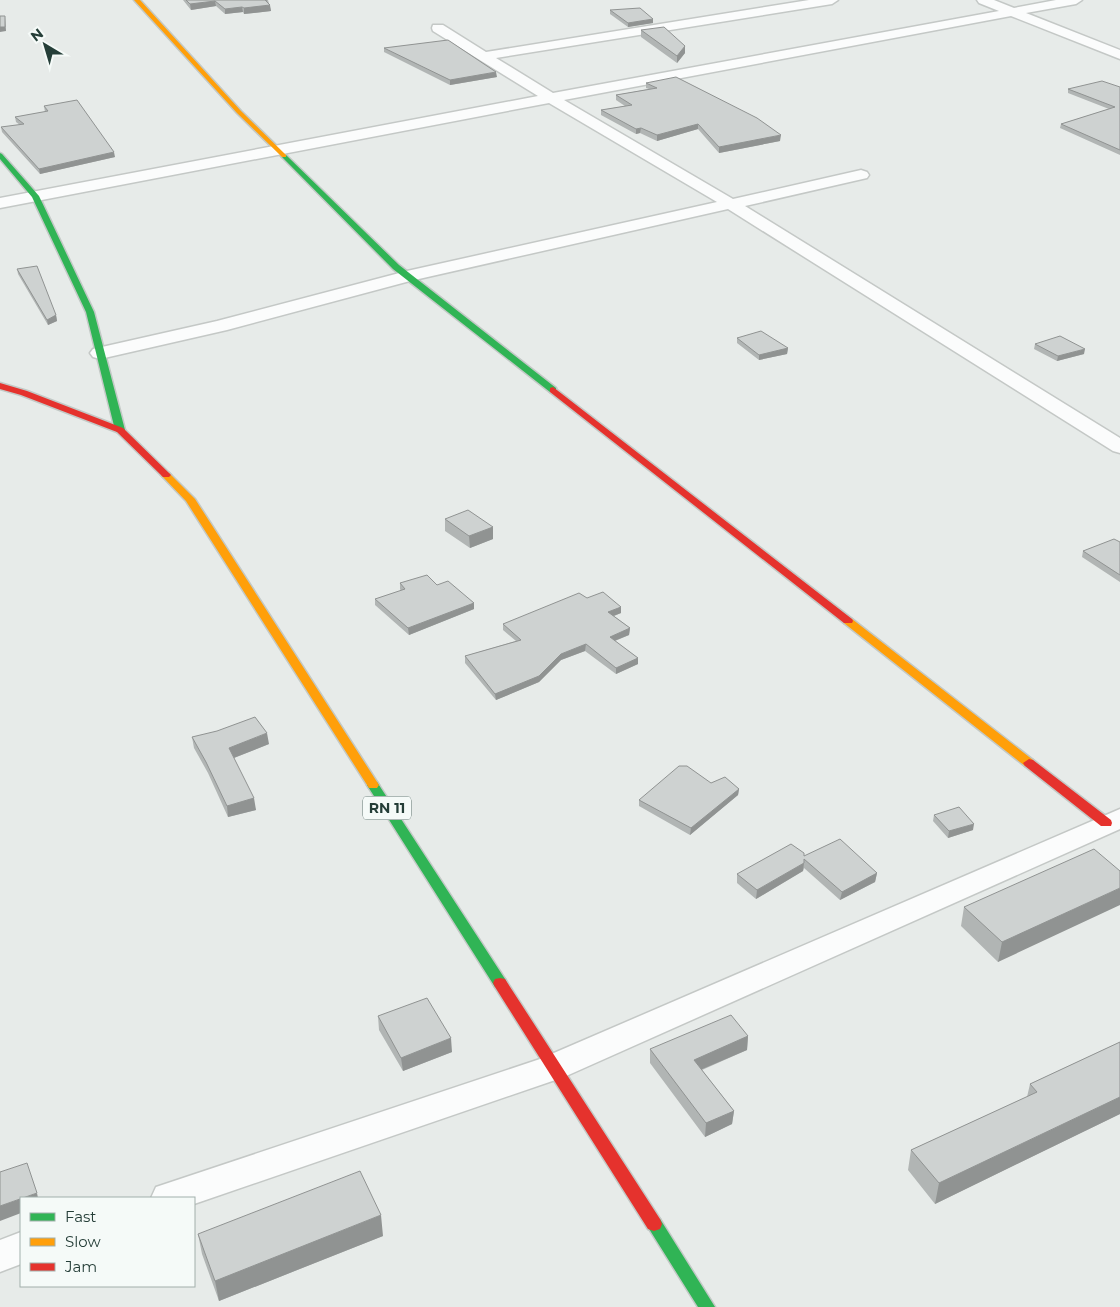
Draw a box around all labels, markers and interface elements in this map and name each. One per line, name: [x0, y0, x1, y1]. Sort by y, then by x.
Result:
north arrow: [20, 20, 70, 70]
text: N: [27, 24, 47, 45]
road number: RN 11: [363, 796, 411, 820]
legend: [20, 1197, 195, 1287]
text: Fast: [65, 1207, 96, 1226]
text: Slow: [65, 1232, 101, 1251]
text: Jam: [64, 1257, 97, 1276]

